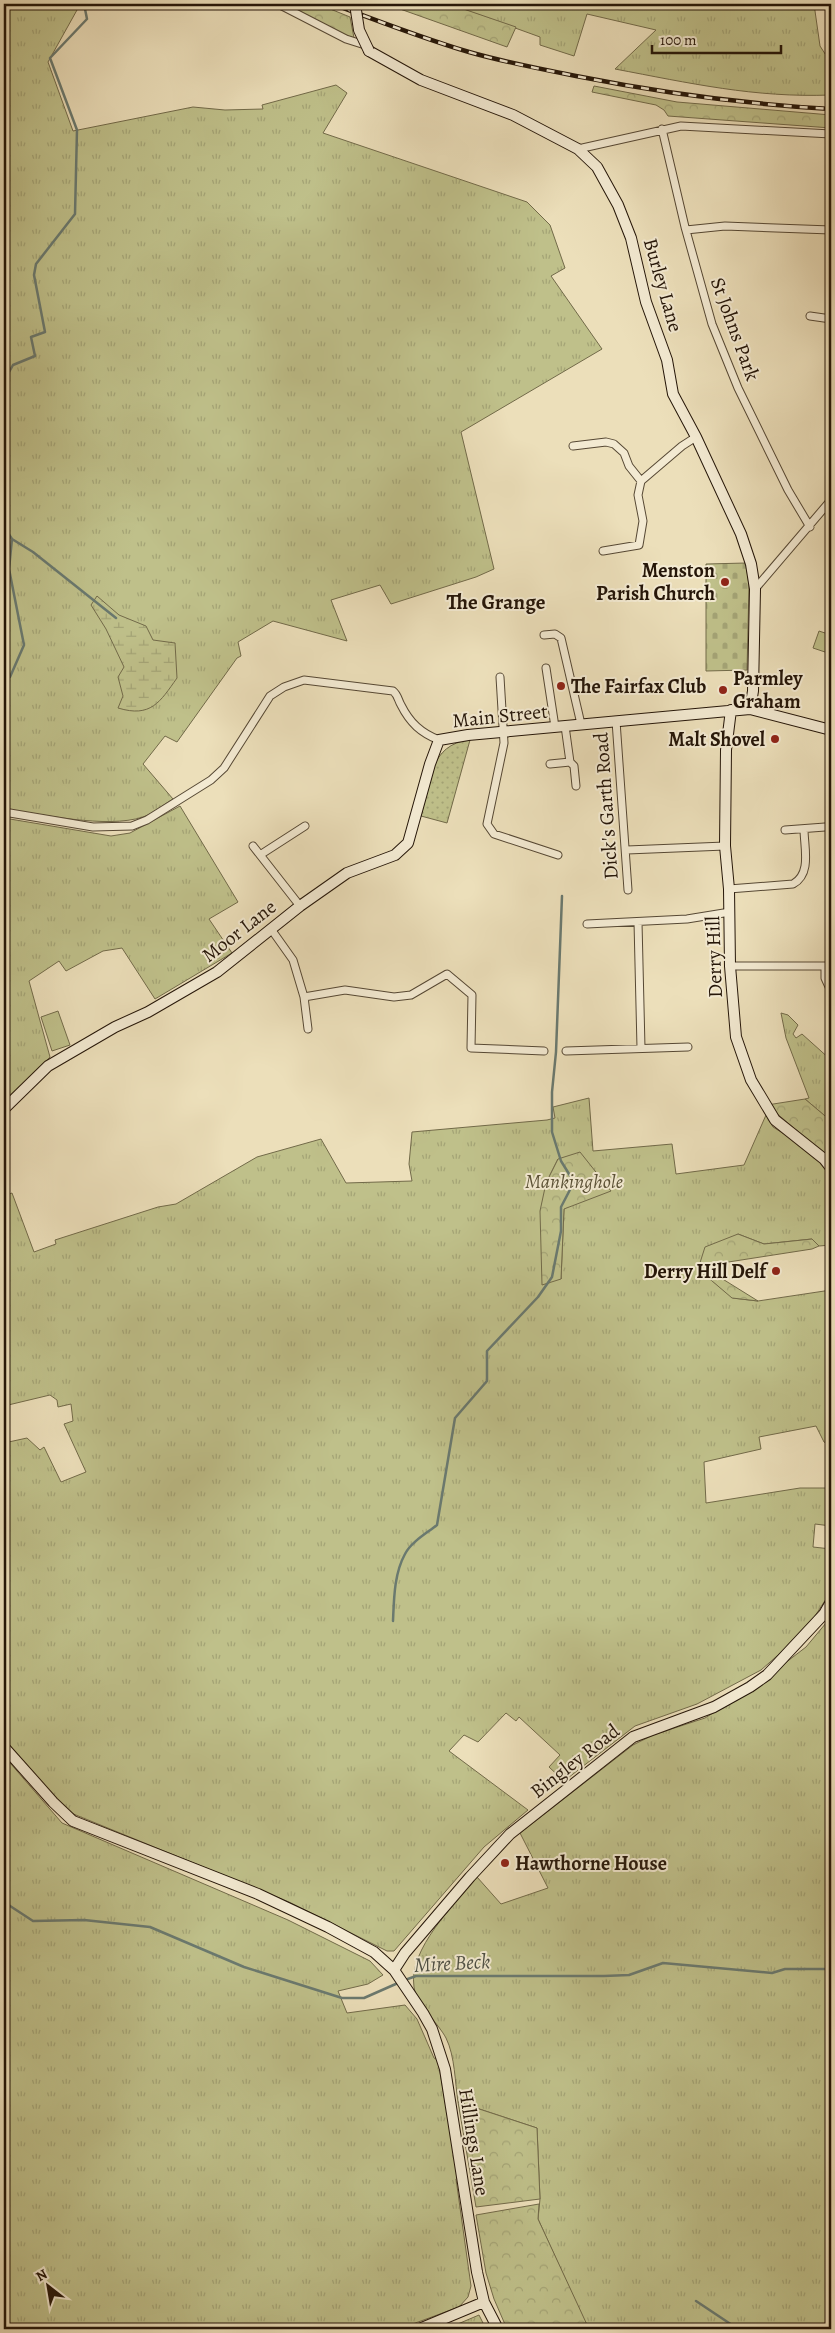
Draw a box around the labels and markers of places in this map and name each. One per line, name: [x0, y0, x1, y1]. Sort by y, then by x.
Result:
place label: Menston Parish Church: [596, 557, 715, 607]
marker: Menston Parish Church: [719, 576, 731, 588]
place label: Parmley Graham: [733, 665, 803, 715]
place label: The Fairfax Club: [571, 673, 706, 700]
marker: The Fairfax Club: [555, 680, 567, 692]
marker: Parmley Graham: [717, 684, 729, 696]
place label: Malt Shovel: [668, 726, 766, 753]
marker: Malt Shovel: [769, 733, 781, 745]
place label: Derry Hill Delf: [644, 1258, 769, 1285]
marker: Derry Hill Delf: [770, 1265, 782, 1277]
place label: Hawthorne House: [515, 1850, 667, 1877]
marker: Hawthorne House: [499, 1857, 511, 1869]

